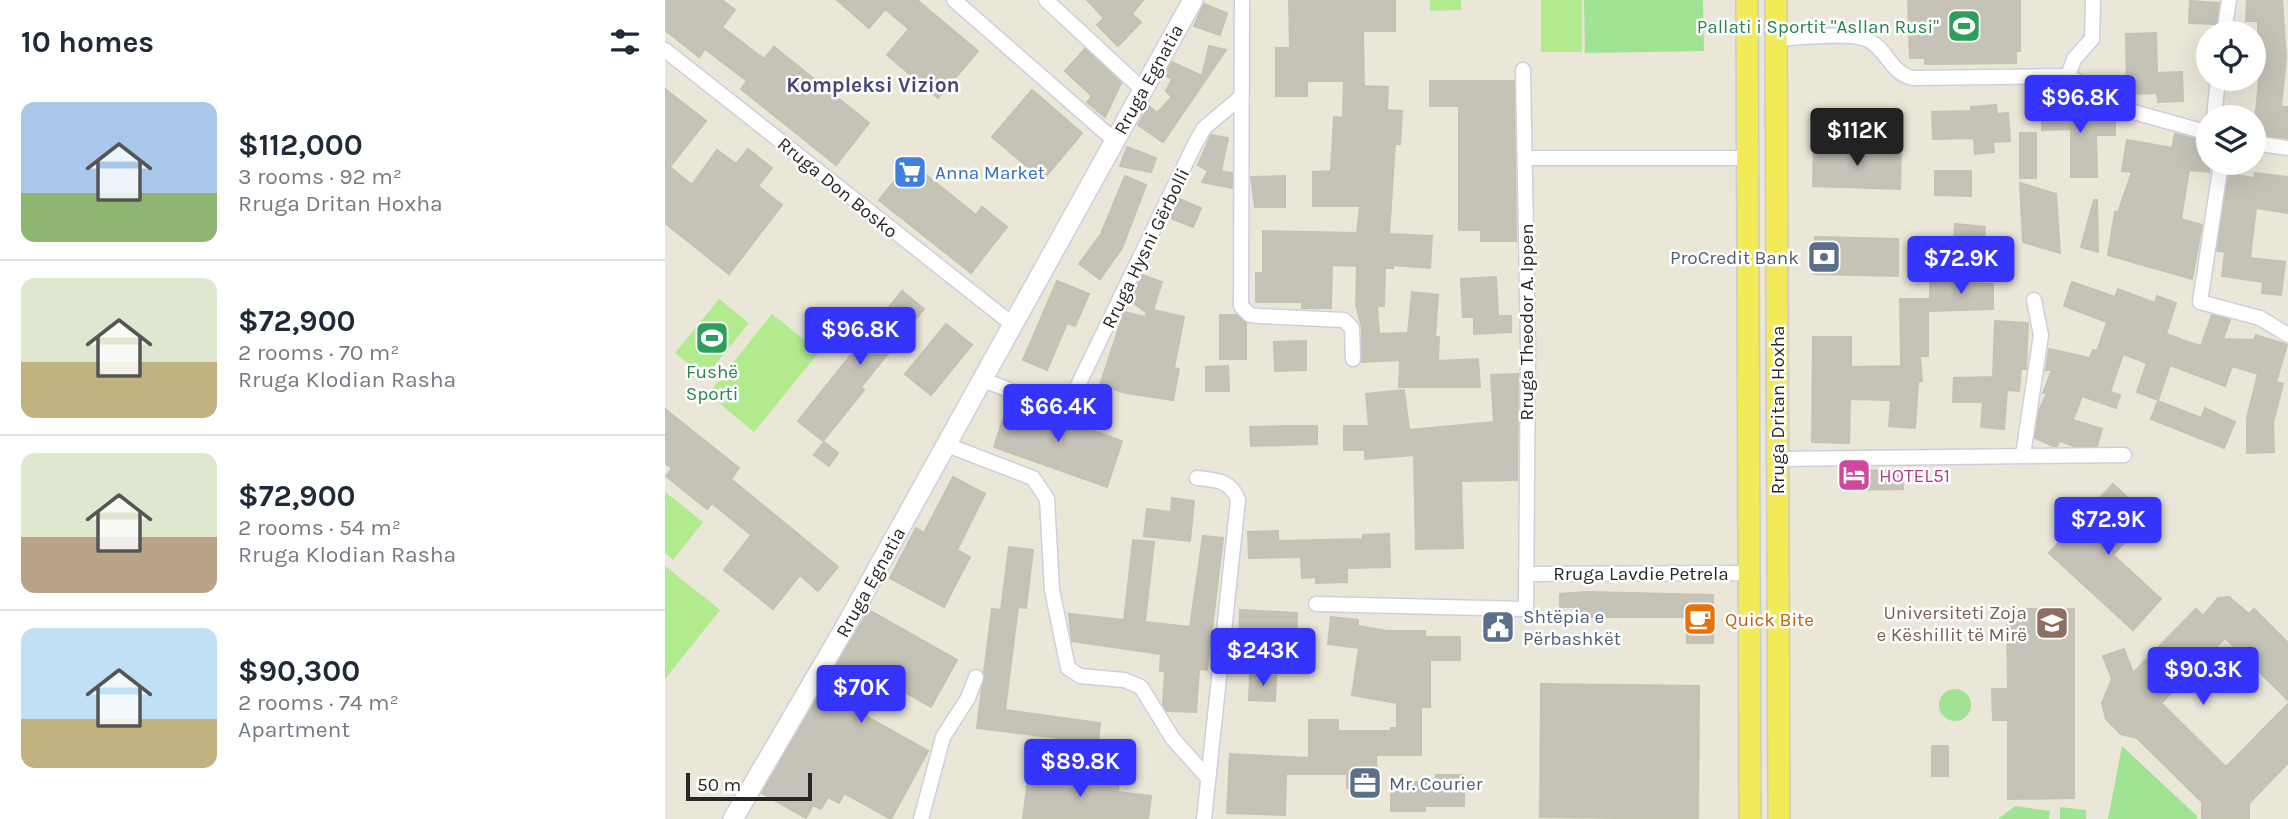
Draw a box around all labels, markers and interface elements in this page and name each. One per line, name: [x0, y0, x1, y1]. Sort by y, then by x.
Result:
sports icon: Pallati i Sportit "Asllan Rusi": [1945, 7, 1983, 45]
place label: Pallati i Sportit "Asllan Rusi": [1697, 16, 1939, 38]
street label: Rruga Egnatia: [1110, 21, 1188, 138]
map controls: [2196, 21, 2266, 175]
button: locate: [2196, 21, 2266, 91]
icon: filters: [606, 23, 644, 61]
text: 10 homes: [21, 24, 154, 60]
district label: Kompleksi Vizion: [786, 73, 960, 97]
pin: $96.8K: [2023, 76, 2137, 135]
text: $96.8K: [2041, 84, 2119, 111]
button: layers: [2196, 105, 2266, 175]
pin: $112K: [1808, 108, 1906, 168]
text: $112K: [1826, 117, 1888, 144]
text: $112,000: [238, 127, 363, 163]
icon: home: [77, 130, 161, 214]
street label: Rruga Don Bosko: [773, 133, 902, 243]
supermarket icon: Anna Market: [891, 153, 929, 191]
place label: Anna Market: [935, 162, 1045, 184]
text: 3 rooms · 92 m²: [238, 163, 402, 190]
street label: Rruga Hysni Gërbolli: [1098, 165, 1194, 332]
text: Rruga Dritan Hoxha: [238, 190, 443, 217]
street label: Rruga Theodor A. Ippen: [1516, 223, 1538, 421]
pin: $72.9K: [1904, 236, 2018, 296]
bank icon: ProCredit Bank: [1805, 238, 1843, 276]
text: $72.9K: [1923, 245, 1999, 272]
place label: ProCredit Bank: [1670, 247, 1799, 269]
text: $72,900: [238, 303, 356, 339]
icon: home: [77, 306, 161, 390]
pin: $96.8K: [803, 308, 917, 367]
text: $96.8K: [821, 316, 899, 343]
sports icon: Fushë Sporti: [693, 319, 731, 357]
street label: Rruga Dritan Hoxha: [1767, 325, 1789, 495]
text: 2 rooms · 70 m²: [238, 339, 400, 366]
place label: Fushë Sporti: [686, 361, 738, 405]
text: Rruga Klodian Rasha: [238, 366, 456, 393]
pin: $66.4K: [1001, 384, 1115, 444]
text: $66.4K: [1019, 393, 1097, 420]
hotel icon: HOTEL51: [1835, 456, 1873, 494]
place label: HOTEL51: [1879, 465, 1950, 487]
text: $72,900: [238, 478, 356, 514]
icon: home: [77, 481, 161, 565]
pin: $72.9K: [2051, 498, 2165, 557]
text: $72.9K: [2070, 506, 2146, 533]
text: 2 rooms · 54 m²: [238, 514, 401, 541]
street label: Rruga Egnatia: [832, 524, 910, 641]
text: Rruga Klodian Rasha: [238, 541, 456, 568]
street label: Rruga Lavdie Petrela: [1553, 563, 1729, 585]
cafe icon: Quick Bite: [1681, 600, 1719, 638]
place label: Universiteti Zoja e Këshillit të Mirë: [1877, 602, 2027, 646]
school or university icon: Universiteti Zoja e Këshillit të Mirë: [2033, 604, 2071, 642]
place label: Shtëpia e Përbashkët: [1523, 606, 1621, 650]
public building icon: Shtëpia e Përbashkët: [1479, 608, 1517, 646]
place label: Quick Bite: [1725, 609, 1814, 631]
pin: $243K: [1214, 628, 1312, 688]
text: $243K: [1227, 637, 1299, 664]
pin: $90.3K: [2146, 648, 2260, 707]
text: $90,300: [238, 653, 360, 689]
icon: home: [77, 656, 161, 740]
text: $90.3K: [2164, 656, 2242, 683]
pin: $70K: [820, 666, 902, 725]
text: $70K: [833, 674, 889, 701]
text: 2 rooms · 74 m²: [238, 689, 399, 716]
text: Apartment: [238, 716, 350, 743]
pin: $89.8K: [1023, 740, 1137, 799]
text: $89.8K: [1040, 748, 1120, 775]
office icon: Mr. Courier: [1346, 764, 1384, 802]
scale bar: [686, 770, 812, 802]
place label: Mr. Courier: [1389, 773, 1483, 795]
text: 50 m: [697, 774, 741, 796]

